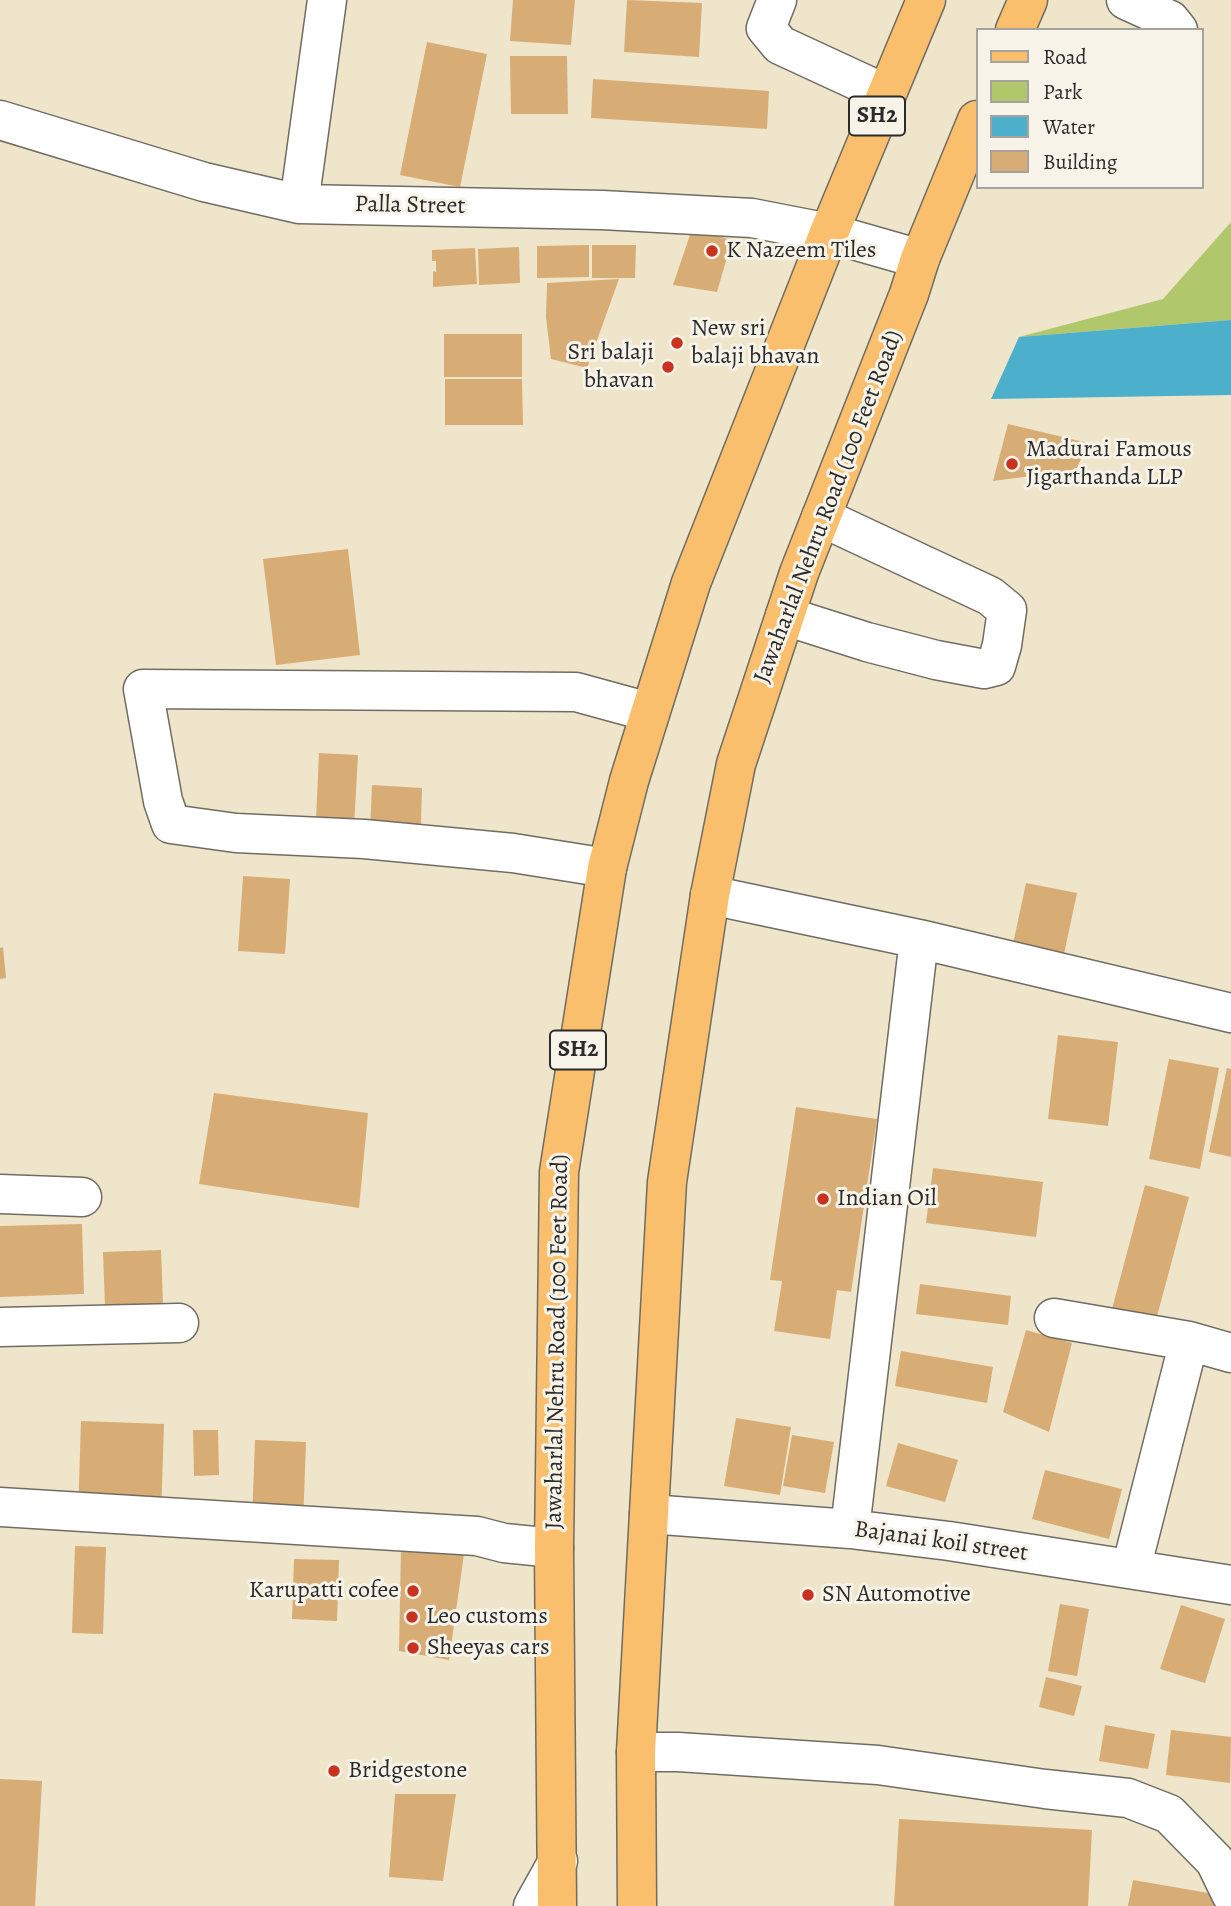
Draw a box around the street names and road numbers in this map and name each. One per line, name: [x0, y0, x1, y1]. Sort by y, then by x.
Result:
road number: SH2: [849, 97, 905, 136]
street label: Palla Street: [354, 191, 466, 221]
street label: Jawaharlal Nehru Road (100 Feet Road): [748, 327, 910, 687]
road number: SH2: [550, 1030, 606, 1070]
street label: Jawaharlal Nehru Road (100 Feet Road): [540, 1154, 576, 1530]
street label: Bajanai koil street: [852, 1516, 1030, 1568]

